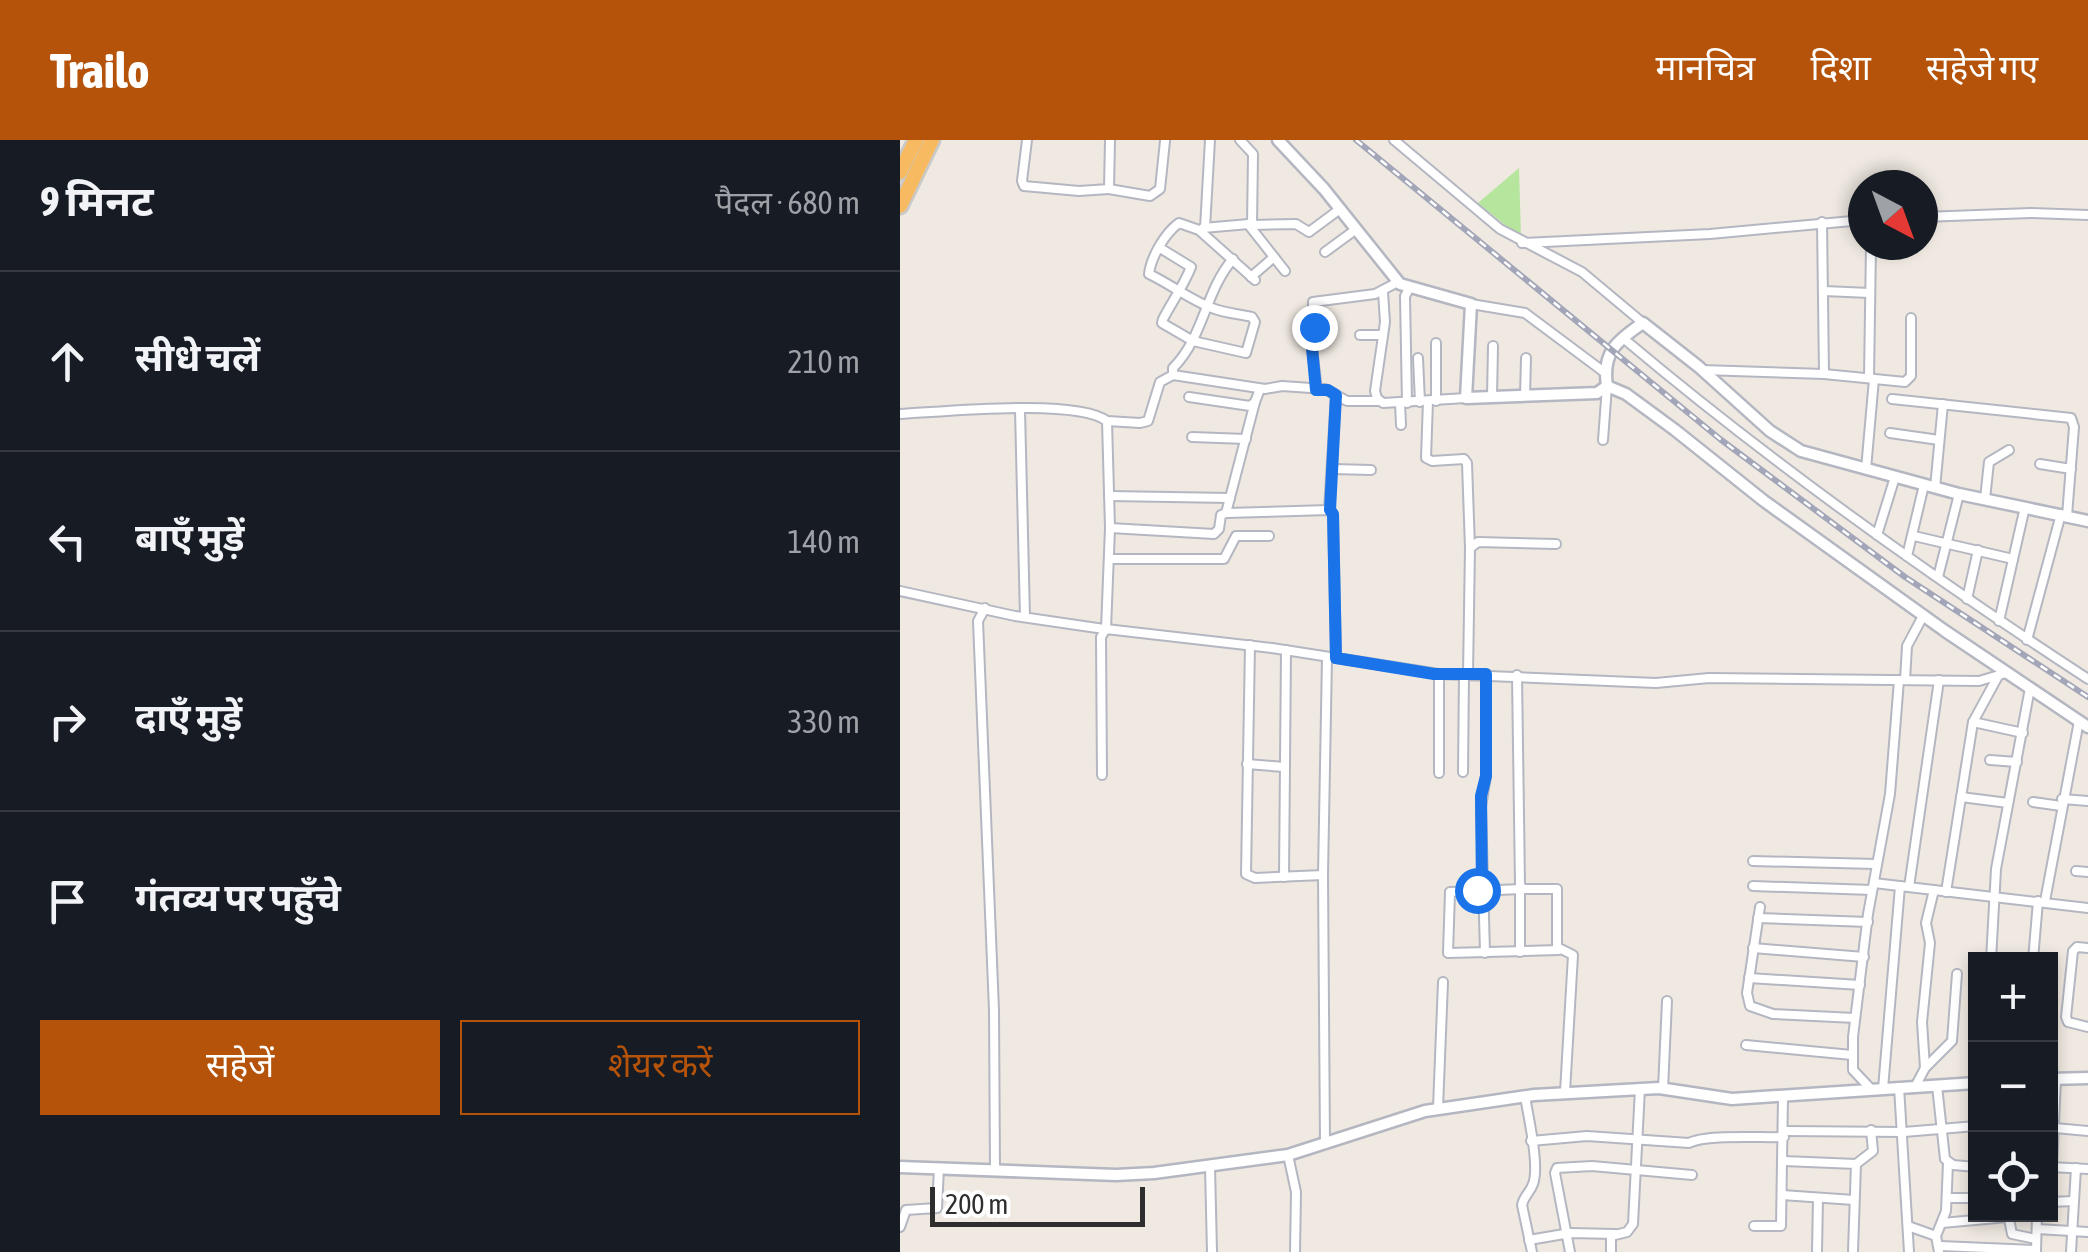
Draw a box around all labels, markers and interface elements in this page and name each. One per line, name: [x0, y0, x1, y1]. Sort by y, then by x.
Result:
text: Trailo: [50, 43, 150, 98]
text: मानचित्र: [1655, 47, 1755, 87]
text: दिशा: [1810, 47, 1871, 87]
text: सहेजे गए: [1926, 47, 2038, 87]
north arrow: [1848, 170, 1938, 260]
text: 9 मिनट: [40, 177, 154, 225]
text: पैदल · 680 m: [715, 184, 860, 221]
route end: [1292, 305, 1338, 351]
icon: ahead: [40, 334, 95, 389]
text: सीधे चलें: [135, 336, 260, 379]
text: 210 m: [787, 343, 860, 380]
icon: left: [40, 514, 95, 569]
text: बाएँ मुड़ें: [135, 516, 244, 559]
text: 140 m: [787, 523, 860, 560]
icon: right: [40, 694, 95, 749]
text: दाएँ मुड़ें: [135, 696, 242, 739]
text: 330 m: [787, 703, 860, 740]
route start: [1455, 868, 1501, 914]
icon: arrive: [40, 874, 95, 929]
text: गंतव्य पर पहुँचे: [135, 876, 341, 919]
map controls: [1968, 952, 2058, 1222]
button: +: [1968, 952, 2058, 1042]
button: सहेजें: [40, 1020, 440, 1115]
button: शेयर करें: [460, 1020, 860, 1115]
button: −: [1968, 1042, 2058, 1132]
button: locate: [1968, 1132, 2058, 1222]
scale bar: [930, 1182, 1145, 1226]
text: 200 m: [945, 1188, 1008, 1220]

